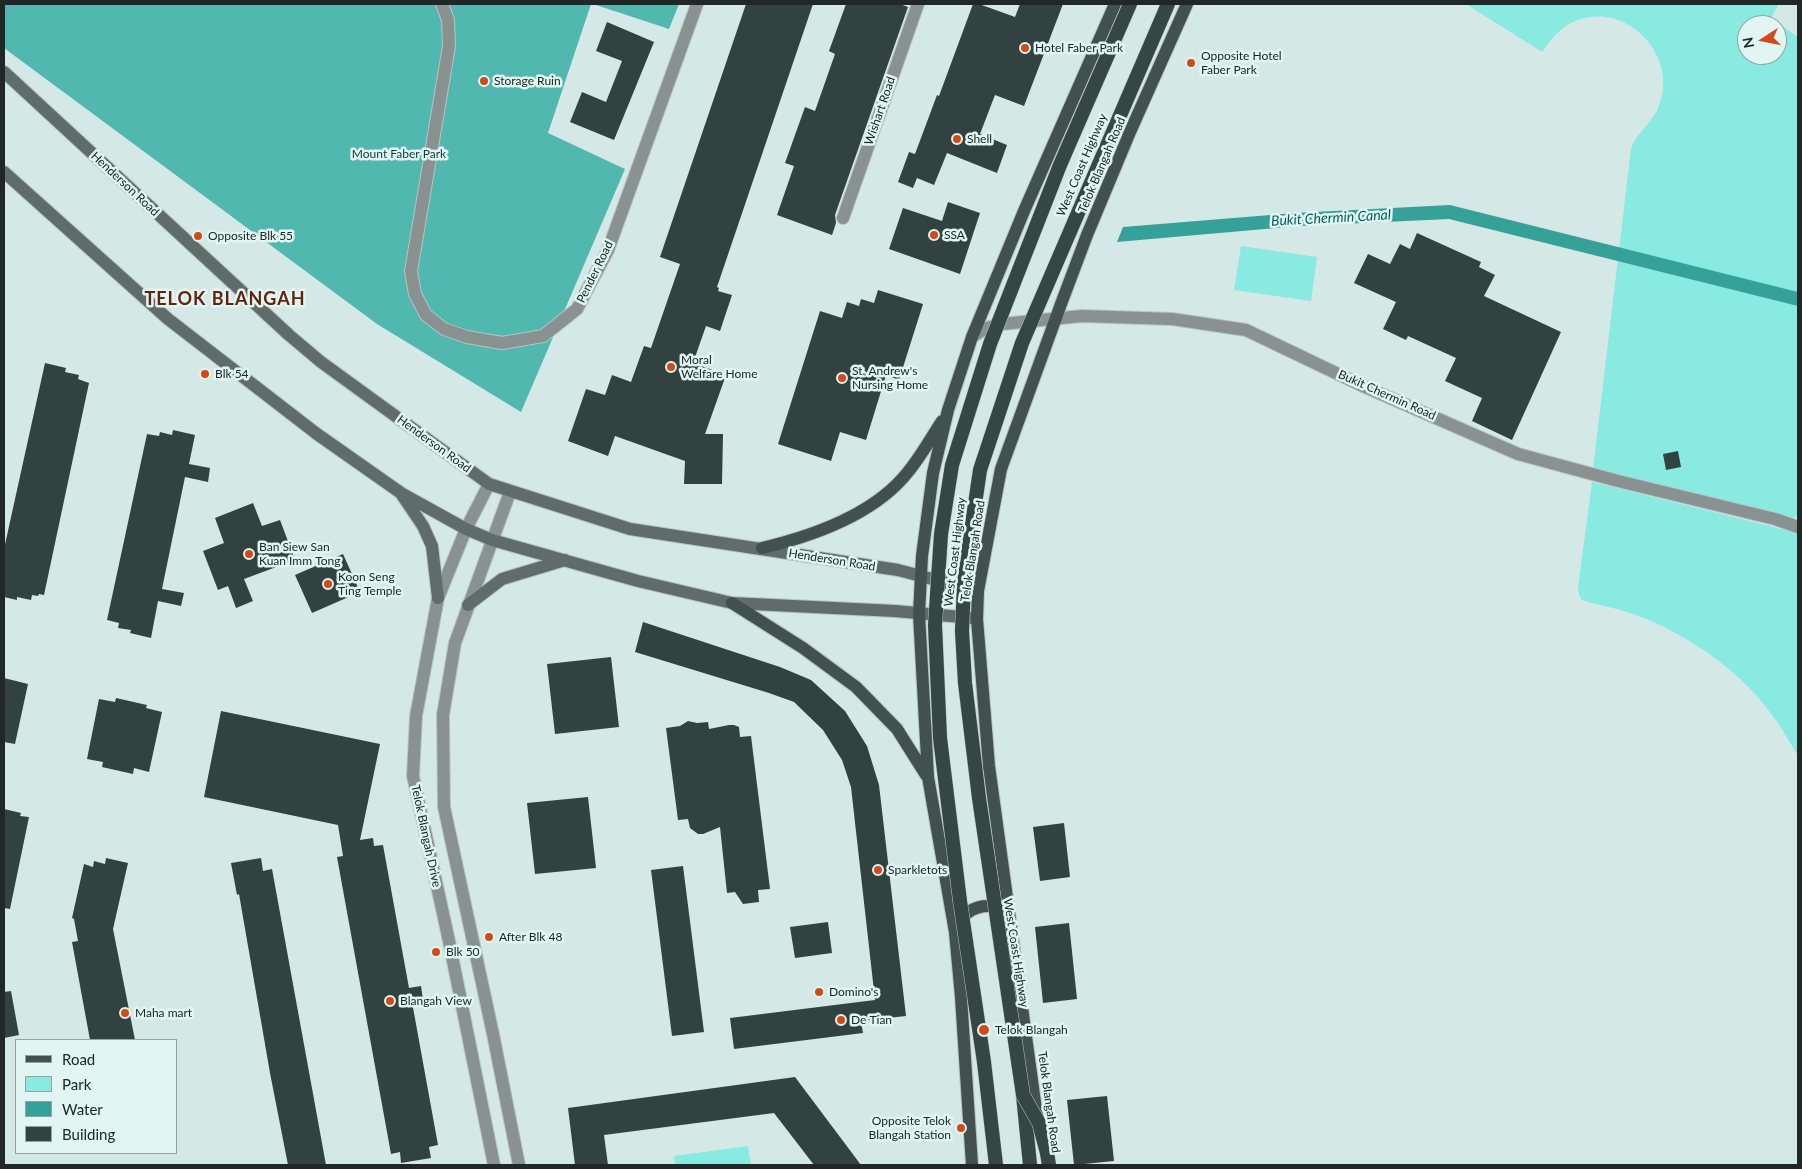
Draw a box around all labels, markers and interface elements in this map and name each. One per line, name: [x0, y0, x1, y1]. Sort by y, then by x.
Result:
north arrow: [1737, 15, 1787, 65]
text: N: [1738, 36, 1757, 50]
place label: Hotel Faber Park: [1035, 41, 1123, 55]
marker: Hotel Faber Park: [1019, 42, 1031, 54]
place label: Opposite Hotel Faber Park: [1201, 49, 1282, 77]
marker: Opposite Hotel Faber Park: [1185, 57, 1197, 69]
place label: Storage Ruin: [494, 74, 561, 88]
marker: Storage Ruin: [478, 75, 490, 87]
street label: Wishart Road: [862, 75, 898, 147]
street label: West Coast Highway: [1054, 112, 1110, 218]
street label: Telok Blangah Road: [1075, 115, 1129, 215]
place label: Shell: [967, 132, 992, 146]
marker: Shell: [951, 133, 963, 145]
park label: Mount Faber Park: [352, 147, 446, 161]
street label: Henderson Road: [88, 149, 162, 219]
water label: Bukit Chermin Canal: [1271, 206, 1391, 230]
place label: SSA: [944, 228, 965, 242]
place label: Opposite Blk 55: [208, 229, 293, 243]
marker: SSA: [928, 229, 940, 241]
marker: Opposite Blk 55: [192, 230, 204, 242]
street label: Pender Road: [574, 239, 616, 305]
district label: TELOK BLANGAH: [143, 288, 307, 310]
place label: Moral Welfare Home: [681, 353, 758, 381]
marker: Moral Welfare Home: [665, 361, 677, 373]
place label: St. Andrew's Nursing Home: [852, 364, 928, 392]
place label: Blk 54: [215, 367, 249, 381]
street label: Bukit Chermin Road: [1336, 367, 1438, 423]
marker: Blk 54: [199, 368, 211, 380]
marker: St. Andrew's Nursing Home: [836, 372, 848, 384]
street label: Henderson Road: [394, 412, 474, 476]
street label: West Coast Highway: [941, 496, 969, 608]
street label: Telok Blangah Road: [958, 499, 988, 603]
place label: Ban Siew San Kuan Imm Tong: [259, 540, 341, 568]
street label: Henderson Road: [788, 546, 876, 574]
marker: Ban Siew San Kuan Imm Tong: [243, 548, 255, 560]
place label: Koon Seng Ting Temple: [338, 570, 402, 598]
marker: Koon Seng Ting Temple: [322, 578, 334, 590]
street label: Telok Blangah Drive: [408, 783, 444, 889]
place label: Sparkletots: [888, 863, 947, 877]
marker: Sparkletots: [872, 864, 884, 876]
street label: West Coast Highway: [1000, 897, 1032, 1009]
place label: After Blk 48: [499, 930, 562, 944]
marker: After Blk 48: [483, 931, 495, 943]
place label: Blk 50: [446, 945, 480, 959]
marker: Blk 50: [430, 946, 442, 958]
place label: Domino's: [829, 985, 878, 999]
marker: Domino's: [813, 986, 825, 998]
place label: Blangah View: [400, 994, 472, 1008]
marker: Blangah View: [384, 995, 396, 1007]
place label: Maha mart: [135, 1006, 192, 1020]
marker: Maha mart: [119, 1007, 131, 1019]
place label: De Tian: [851, 1013, 892, 1027]
marker: De Tian: [835, 1014, 847, 1026]
marker: Telok Blangah: [977, 1023, 991, 1037]
place label: Telok Blangah: [995, 1023, 1068, 1037]
legend: [15, 1039, 178, 1154]
text: Road: [62, 1050, 95, 1068]
street label: Telok Blangah Road: [1035, 1050, 1063, 1154]
text: Park: [62, 1075, 91, 1093]
text: Water: [62, 1100, 103, 1118]
place label: Opposite Telok Blangah Station: [869, 1114, 951, 1142]
marker: Opposite Telok Blangah Station: [955, 1122, 967, 1134]
text: Building: [62, 1125, 115, 1143]

